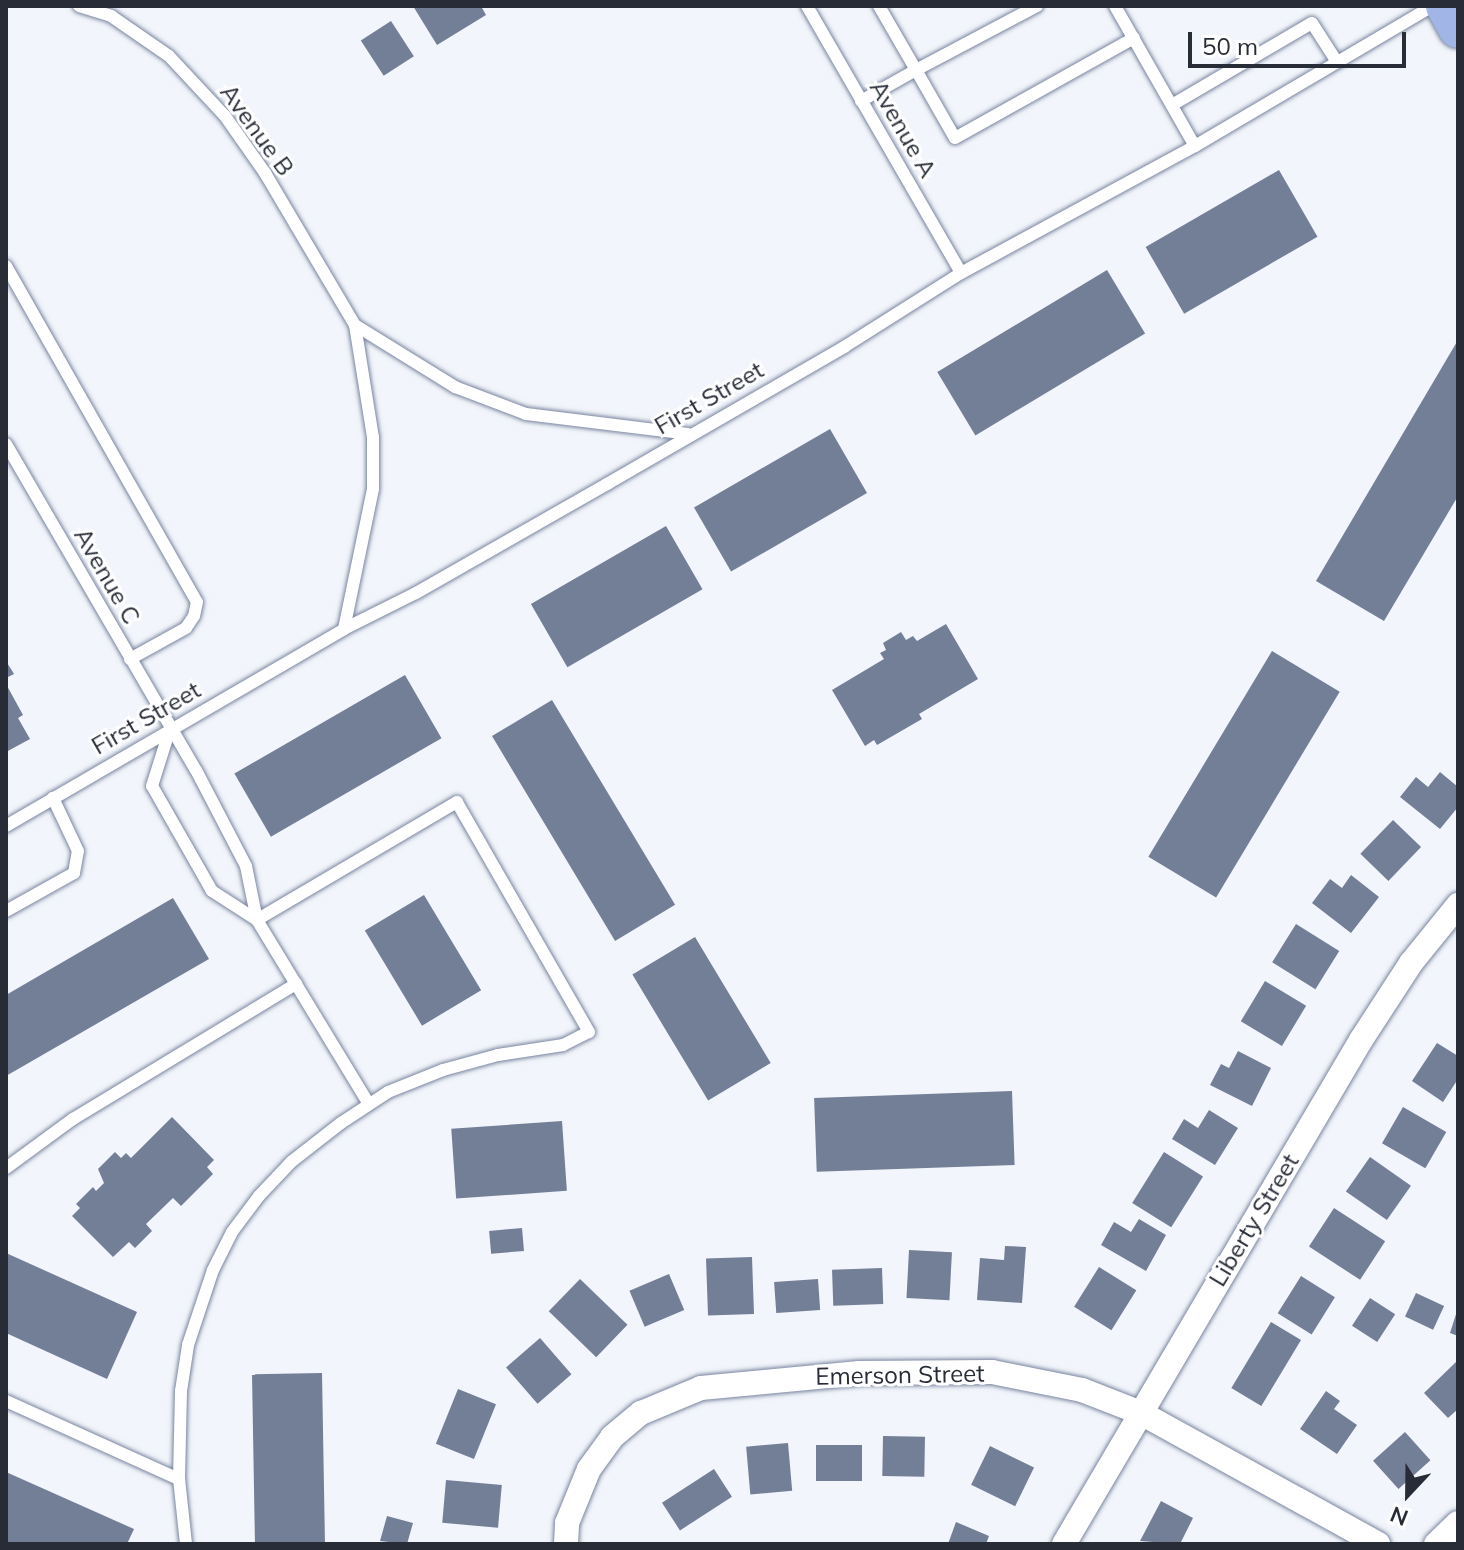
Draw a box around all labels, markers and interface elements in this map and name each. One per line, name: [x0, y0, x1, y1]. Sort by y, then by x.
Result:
scale bar: [1192, 16, 1410, 66]
text: 50 m: [1202, 31, 1258, 61]
street label: Avenue A: [864, 75, 942, 183]
street label: Avenue B: [214, 79, 300, 181]
street label: First Street: [650, 355, 768, 441]
street label: Avenue C: [68, 523, 146, 629]
street label: First Street: [87, 675, 205, 761]
street label: Liberty Street: [1203, 1148, 1305, 1292]
street label: Emerson Street: [815, 1359, 985, 1391]
north arrow: [1368, 1454, 1448, 1534]
text: N: [1386, 1500, 1412, 1532]

